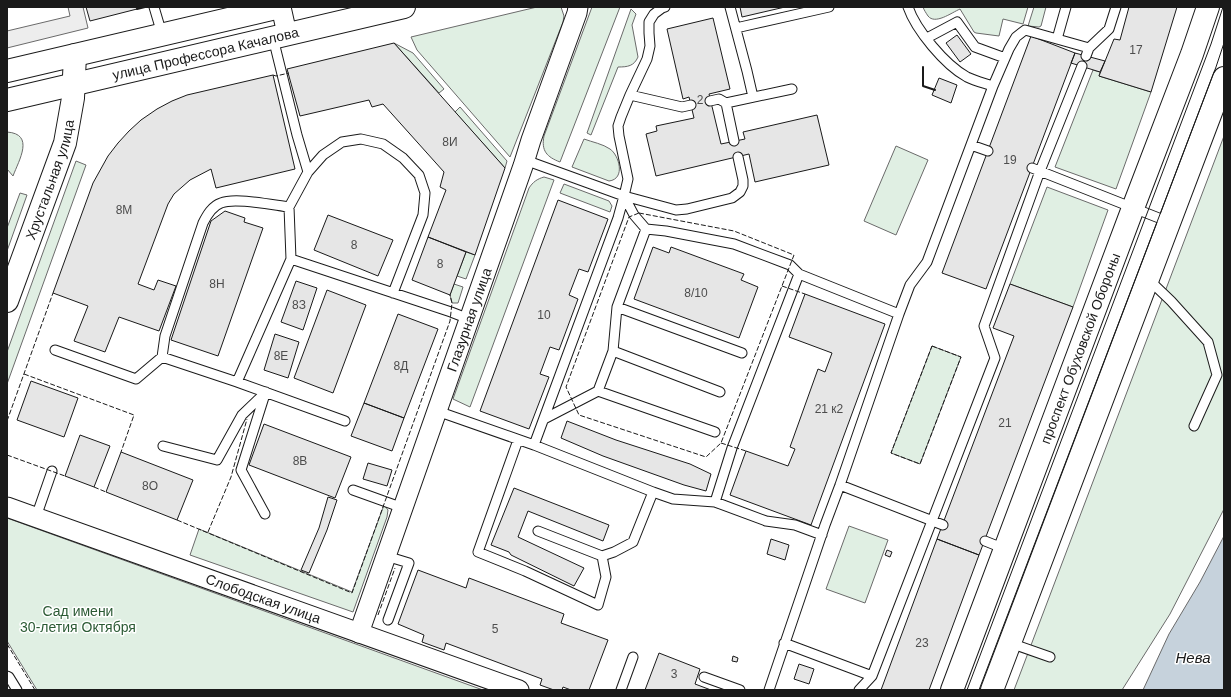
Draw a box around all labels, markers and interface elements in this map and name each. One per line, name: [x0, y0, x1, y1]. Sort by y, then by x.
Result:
street label: улица Профессора Качалова: [111, 24, 301, 83]
house number: 17: [1129, 43, 1143, 57]
house number: 2: [697, 93, 704, 107]
street label: Хрустальная улица: [22, 118, 77, 242]
house number: 8И: [442, 135, 458, 149]
house number: 19: [1003, 153, 1017, 167]
house number: 8М: [116, 203, 132, 217]
house number: 8: [351, 238, 358, 252]
street label: проспект Обуховской Обороны: [1037, 251, 1123, 446]
house number: 8: [437, 257, 444, 271]
street label: Глазурная улица: [443, 265, 495, 374]
house number: 8Н: [209, 277, 225, 291]
house number: 8/10: [684, 286, 708, 300]
house number: 8З: [292, 298, 306, 312]
house number: 10: [537, 308, 551, 322]
house number: 8Е: [274, 349, 288, 363]
house number: 8Д: [394, 359, 408, 373]
house number: 21 к2: [815, 402, 844, 416]
house number: 21: [998, 416, 1012, 430]
house number: 8В: [293, 454, 307, 468]
house number: 8О: [142, 479, 158, 493]
street label: Слободская улица: [203, 571, 323, 627]
park label: Сад имени 30-летия Октября: [20, 603, 136, 635]
house number: 5: [492, 622, 499, 636]
house number: 23: [915, 636, 929, 650]
water label: Нева: [1175, 649, 1211, 666]
house number: 3: [671, 667, 678, 681]

